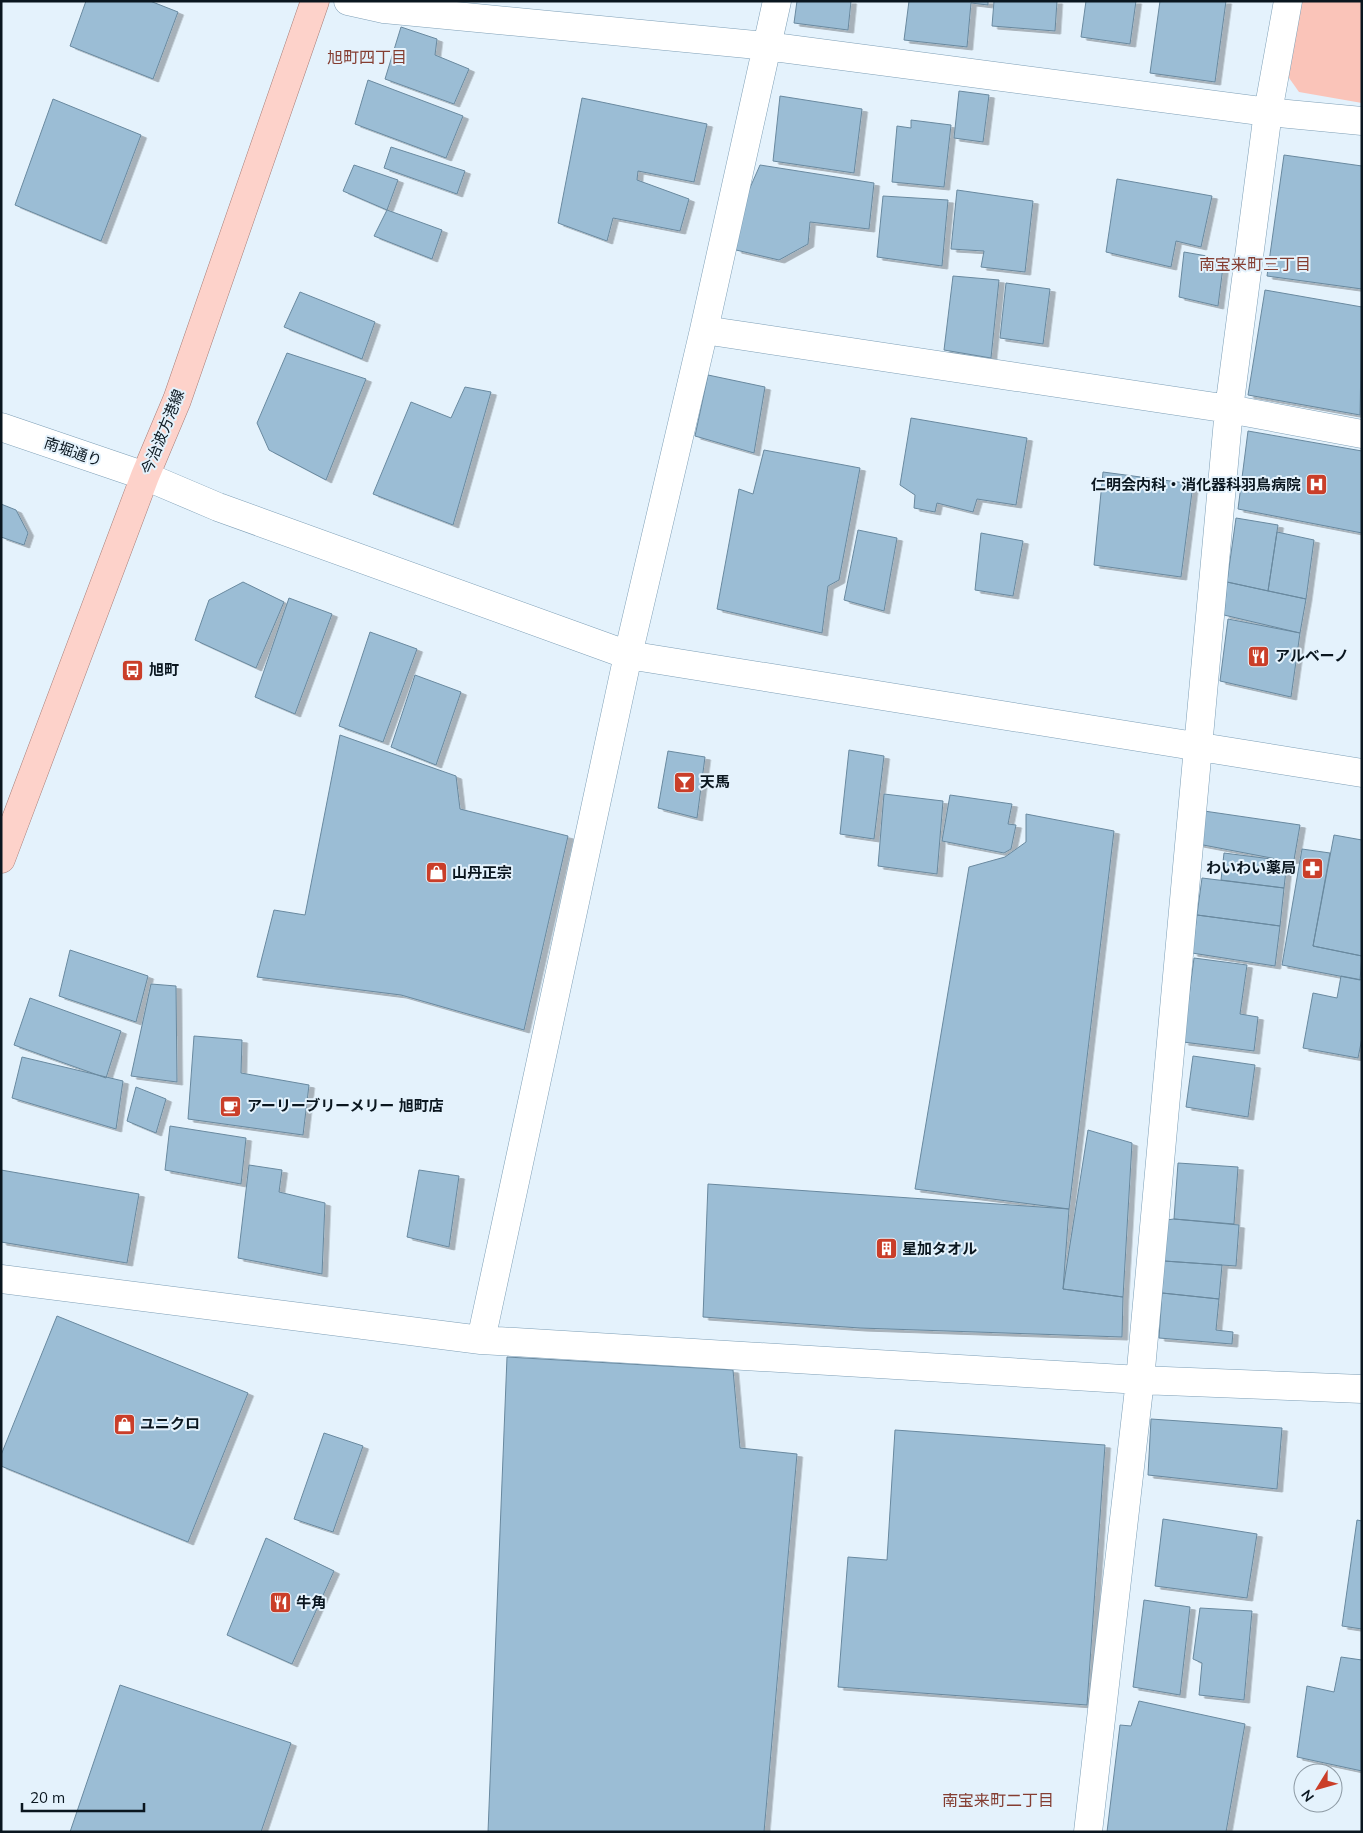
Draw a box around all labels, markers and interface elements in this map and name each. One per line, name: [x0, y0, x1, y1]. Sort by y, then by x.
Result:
district label: 旭町四丁目: [327, 47, 407, 67]
district label: 南宝来町三丁目: [1199, 254, 1311, 274]
street label: 今治波方港線: [137, 387, 188, 477]
street label: 南堀通り: [42, 433, 105, 470]
hospital icon: 仁明会内科・消化器科羽鳥病院: [1305, 473, 1329, 497]
place label: 仁明会内科・消化器科羽鳥病院: [1091, 475, 1301, 494]
restaurant icon: アルベーノ: [1247, 644, 1271, 668]
place label: アルベーノ: [1275, 646, 1349, 665]
bus stop icon: 旭町: [121, 658, 145, 682]
place label: 旭町: [149, 660, 179, 679]
bar icon: 天馬: [672, 770, 696, 794]
place label: 天馬: [700, 772, 730, 791]
pharmacy icon: わいわい薬局: [1300, 856, 1324, 880]
place label: わいわい薬局: [1206, 858, 1296, 877]
shop icon: 山丹正宗: [424, 861, 448, 885]
place label: 山丹正宗: [452, 863, 512, 882]
cafe icon: アーリーブリーメリー 旭町店: [219, 1094, 243, 1118]
place label: アーリーブリーメリー 旭町店: [247, 1096, 444, 1115]
building icon: 星加タオル: [874, 1237, 898, 1261]
place label: 星加タオル: [902, 1239, 977, 1258]
shop icon: ユニクロ: [112, 1412, 136, 1436]
place label: ユニクロ: [140, 1414, 200, 1433]
restaurant icon: 牛角: [268, 1591, 292, 1615]
place label: 牛角: [296, 1593, 326, 1612]
north arrow: [1293, 1763, 1343, 1813]
scale bar: [22, 1780, 145, 1812]
text: N: [1297, 1786, 1318, 1805]
text: 20 m: [30, 1788, 65, 1807]
district label: 南宝来町二丁目: [942, 1790, 1054, 1810]

